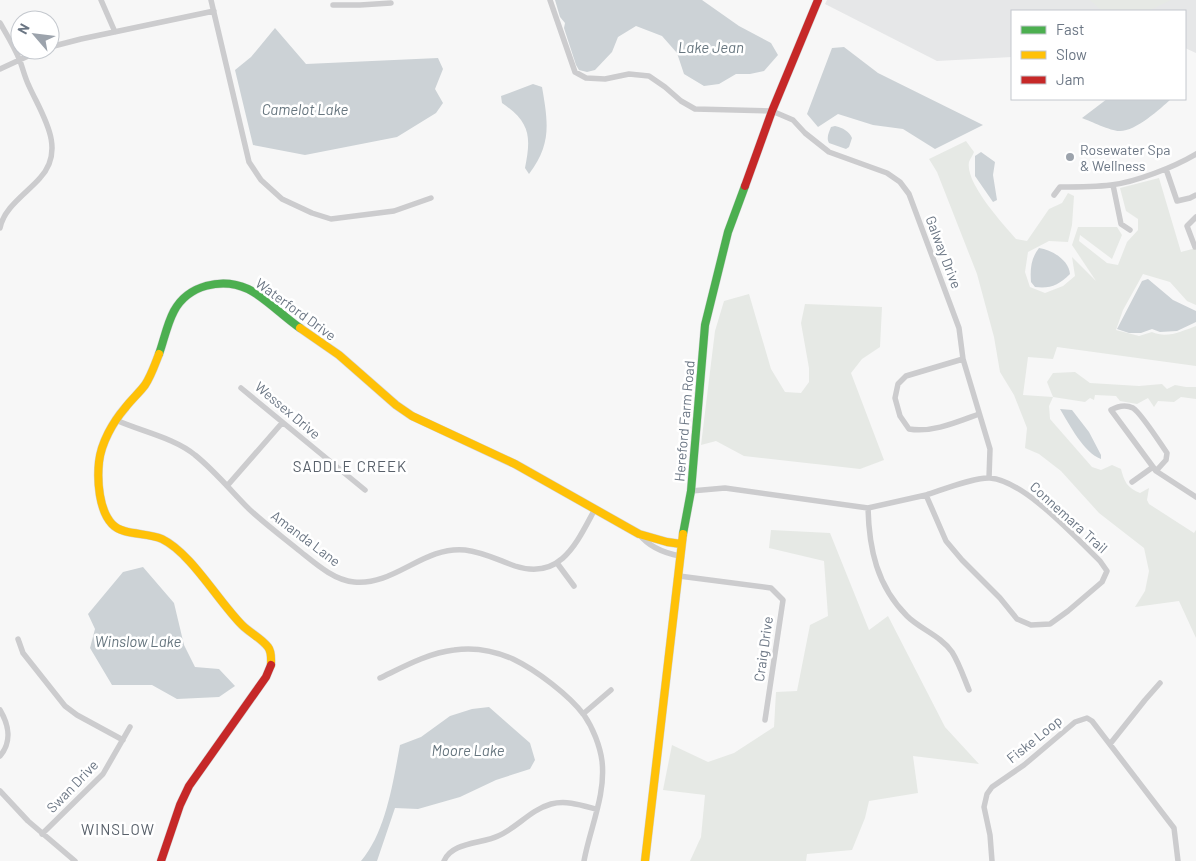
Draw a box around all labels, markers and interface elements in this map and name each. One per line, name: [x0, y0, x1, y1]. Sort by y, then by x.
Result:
north arrow: [10, 10, 60, 60]
legend: [1011, 10, 1186, 100]
text: Fast: [1056, 20, 1084, 38]
text: N: [13, 21, 33, 37]
water label: Lake Jean: [678, 38, 744, 56]
text: Slow: [1056, 45, 1087, 63]
text: Jam: [1056, 70, 1085, 88]
water label: Camelot Lake: [262, 100, 349, 118]
place label: Rosewater Spa & Wellness: [1080, 141, 1171, 174]
marker: Rosewater Spa & Wellness: [1064, 151, 1076, 163]
street label: Galway Drive: [922, 213, 966, 291]
street label: Waterford Drive: [253, 274, 339, 344]
street label: Hereford Farm Road: [670, 360, 698, 482]
street label: Wessex Drive: [252, 378, 324, 442]
district label: SADDLE CREEK: [293, 457, 407, 475]
street label: Connemara Trail: [1027, 478, 1111, 556]
street label: Amanda Lane: [268, 506, 344, 570]
street label: Craig Drive: [750, 615, 776, 683]
water label: Winslow Lake: [95, 632, 182, 650]
street label: Fiske Loop: [1003, 712, 1065, 766]
water label: Moore Lake: [431, 741, 505, 759]
street label: Swan Drive: [43, 756, 101, 816]
district label: WINSLOW: [81, 820, 155, 838]

